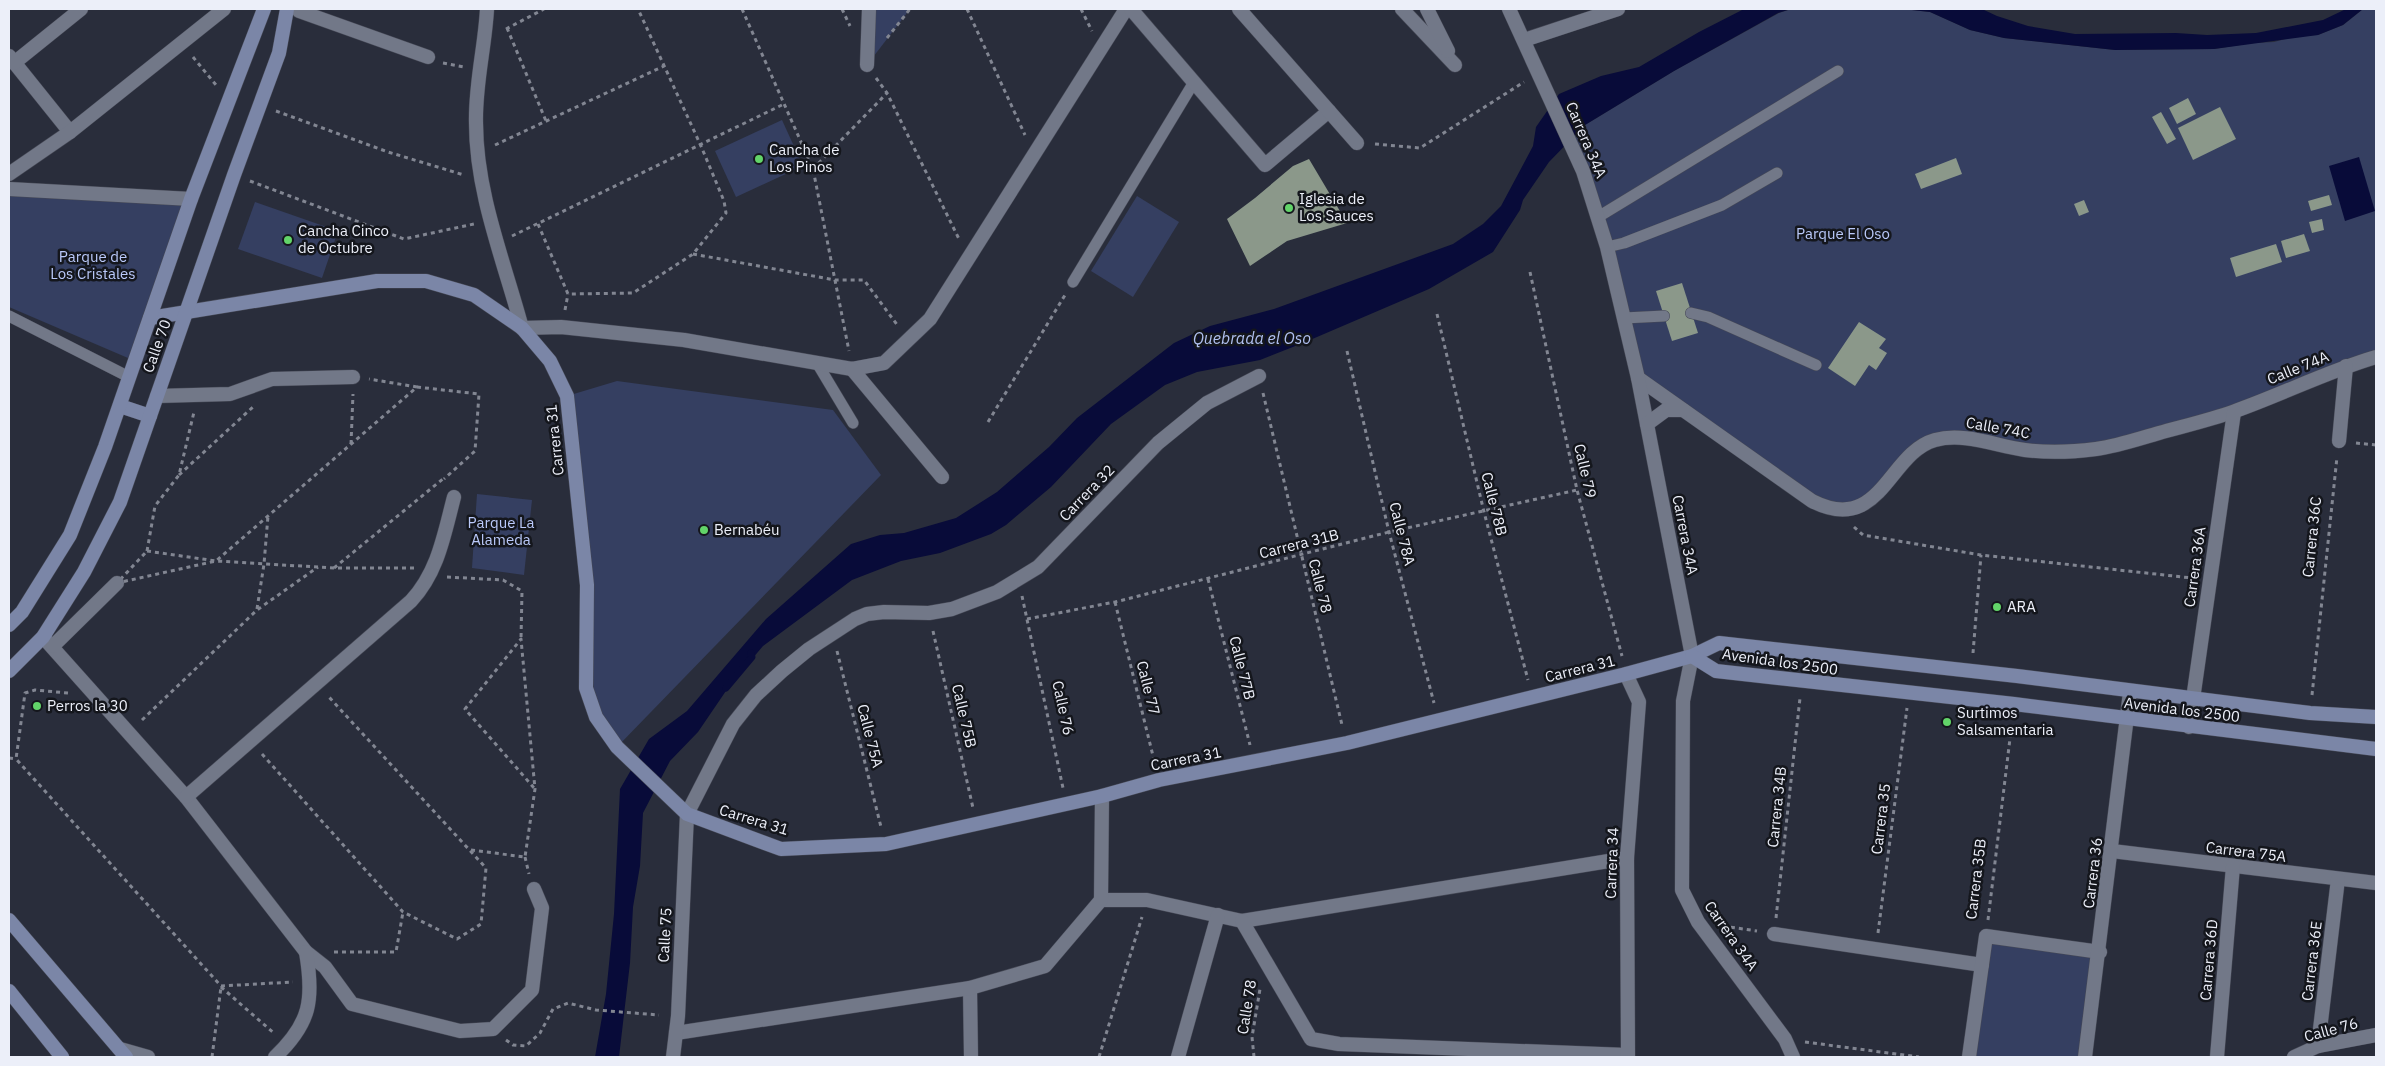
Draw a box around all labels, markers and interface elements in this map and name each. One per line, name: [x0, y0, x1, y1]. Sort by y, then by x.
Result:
street label: Carrera 34A: [1562, 99, 1611, 181]
place label: Cancha de Los Pinos: [769, 140, 839, 176]
marker: Cancha de Los Pinos: [753, 153, 765, 165]
place label: Iglesia de Los Sauces: [1299, 189, 1374, 225]
marker: Iglesia de Los Sauces: [1283, 202, 1295, 214]
place label: Cancha Cinco de Octubre: [298, 221, 389, 257]
park label: Parque El Oso: [1796, 224, 1890, 243]
marker: Cancha Cinco de Octubre: [282, 234, 294, 246]
park label: Parque de Los Cristales: [50, 247, 136, 283]
street label: Calle 70: [138, 317, 175, 375]
water label: Quebrada el Oso: [1193, 328, 1311, 348]
street label: Calle 74A: [2264, 346, 2332, 388]
street label: Carrera 31: [541, 404, 568, 477]
street label: Calle 74C: [1965, 413, 2032, 442]
street label: Calle 79: [1570, 442, 1601, 500]
street label: Carrera 32: [1055, 460, 1118, 525]
street label: Calle 78B: [1477, 470, 1512, 538]
street label: Carrera 34A: [1668, 493, 1703, 577]
street label: Carrera 36C: [2298, 496, 2325, 578]
street label: Calle 78A: [1385, 500, 1420, 568]
park label: Parque La Alameda: [468, 513, 534, 549]
place label: Bernabéu: [714, 520, 780, 539]
marker: Bernabéu: [698, 524, 710, 536]
street label: Carrera 31B: [1257, 524, 1341, 563]
street label: Carrera 36A: [2179, 525, 2210, 608]
street label: Calle 78: [1305, 557, 1336, 615]
place label: ARA: [2007, 597, 2036, 616]
marker: ARA: [1991, 601, 2003, 613]
street label: Calle 77B: [1225, 634, 1260, 702]
street label: Avenida los 2500: [1721, 644, 1839, 679]
street label: Carrera 31: [1543, 651, 1617, 686]
street label: Calle 77: [1133, 659, 1164, 717]
street label: Calle 76: [1048, 679, 1079, 737]
street label: Calle 75B: [948, 682, 981, 750]
street label: Avenida los 2500: [2123, 693, 2241, 726]
place label: Perros la 30: [47, 696, 128, 715]
marker: Perros la 30: [31, 700, 43, 712]
street label: Calle 75A: [853, 702, 888, 770]
place label: Surtimos Salsamentaria: [1957, 703, 2054, 739]
marker: Surtimos Salsamentaria: [1941, 716, 1953, 728]
street label: Carrera 31: [1149, 742, 1223, 775]
street label: Carrera 34B: [1763, 766, 1790, 848]
street label: Carrera 35: [1867, 782, 1894, 856]
street label: Carrera 31: [717, 800, 791, 839]
street label: Carrera 34: [1601, 827, 1622, 899]
street label: Carrera 36: [2079, 836, 2106, 910]
street label: Carrera 35B: [1961, 837, 1990, 920]
street label: Carrera 75A: [2205, 837, 2288, 866]
street label: Carrera 34A: [1700, 897, 1763, 975]
street label: Calle 75: [654, 907, 675, 963]
street label: Carrera 36D: [2195, 919, 2222, 1001]
street label: Carrera 36E: [2297, 920, 2326, 1002]
street label: Calle 78: [1233, 978, 1260, 1036]
street label: Calle 76: [2302, 1013, 2360, 1046]

